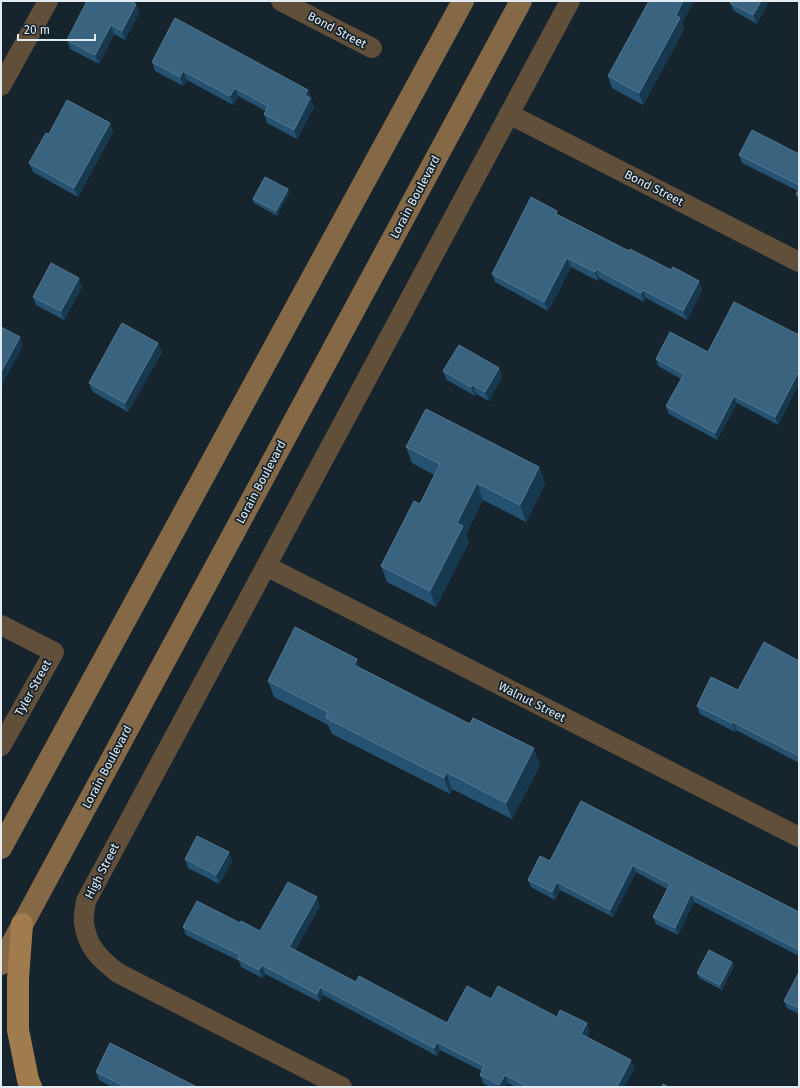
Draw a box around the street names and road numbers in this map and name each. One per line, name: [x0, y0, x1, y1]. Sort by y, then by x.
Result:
street label: Bond Street: [305, 9, 369, 52]
street label: Lorain Boulevard: [387, 153, 443, 241]
street label: Bond Street: [622, 167, 686, 209]
street label: Lorain Boulevard: [233, 438, 289, 526]
street label: Tyler Street: [12, 657, 54, 719]
street label: Walnut Street: [496, 679, 569, 725]
street label: Lorain Boulevard: [79, 723, 135, 811]
street label: High Street: [82, 840, 122, 901]

